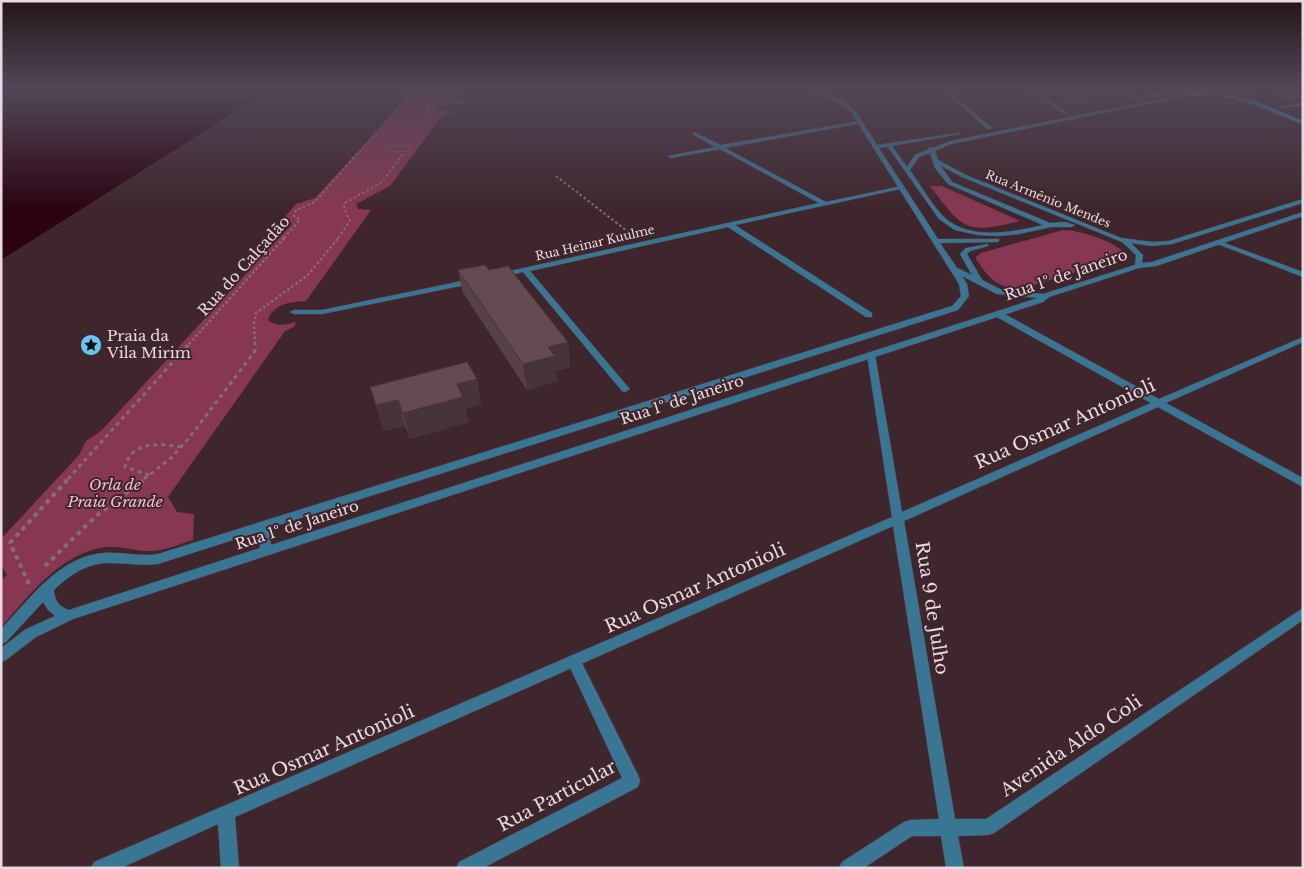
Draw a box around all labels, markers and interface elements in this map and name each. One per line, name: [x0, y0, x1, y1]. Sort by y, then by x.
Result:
street label: Rua Armênio Mendes: [983, 167, 1113, 231]
street label: Rua do Calçadão: [194, 211, 294, 320]
street label: Rua Heinar Kuulme: [534, 221, 656, 264]
street label: Rua 1º de Janeiro: [1002, 245, 1130, 304]
place label: Praia da Vila Mirim: [106, 326, 191, 362]
place icon: Praia da Vila Mirim: [79, 333, 103, 357]
street label: Rua 1º de Janeiro: [618, 371, 746, 428]
street label: Rua Osmar Antonioli: [971, 374, 1159, 474]
park label: Orla de Praia Grande: [66, 475, 163, 511]
street label: Rua 1º de Janeiro: [233, 496, 361, 553]
street label: Rua Osmar Antonioli: [601, 538, 789, 638]
street label: Rua 9 de Julho: [911, 540, 953, 676]
street label: Avenida Aldo Coli: [995, 691, 1146, 802]
street label: Rua Osmar Antonioli: [230, 700, 418, 800]
street label: Rua Particular: [494, 755, 620, 836]

